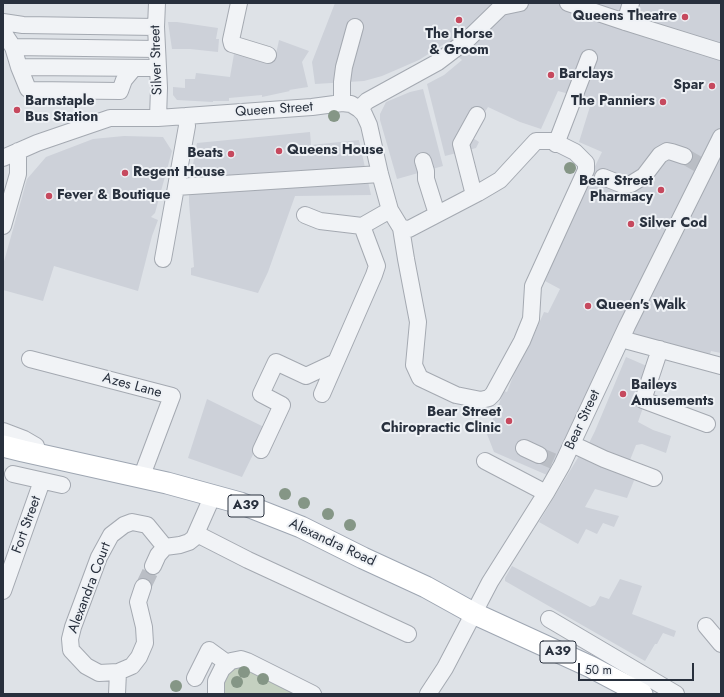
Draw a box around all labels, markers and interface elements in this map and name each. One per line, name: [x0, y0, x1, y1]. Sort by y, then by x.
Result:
place label: Queens Theatre: [573, 9, 677, 25]
marker: Queens Theatre: [680, 12, 690, 22]
marker: The Horse & Groom: [454, 15, 464, 25]
street label: Silver Street: [147, 25, 167, 95]
place label: The Horse & Groom: [425, 27, 493, 60]
place label: Barclays: [559, 67, 613, 83]
marker: Barclays: [546, 70, 556, 80]
place label: Spar: [673, 78, 704, 94]
marker: Spar: [707, 81, 717, 91]
place label: Barnstaple Bus Station: [25, 94, 98, 126]
place label: The Panniers: [571, 94, 655, 110]
marker: The Panniers: [658, 97, 668, 107]
street label: Queen Street: [235, 99, 313, 121]
marker: Barnstaple Bus Station: [12, 105, 22, 115]
place label: Queens House: [287, 143, 384, 159]
place label: Beats: [187, 146, 223, 162]
marker: Queens House: [274, 146, 284, 156]
marker: Beats: [226, 149, 236, 159]
place label: Regent House: [133, 165, 225, 181]
marker: Regent House: [120, 168, 130, 178]
place label: Bear Street Pharmacy: [579, 174, 653, 206]
marker: Bear Street Pharmacy: [656, 185, 666, 195]
place label: Fever & Boutique: [57, 188, 171, 204]
marker: Fever & Boutique: [44, 191, 54, 201]
place label: Silver Cod: [639, 216, 707, 232]
marker: Silver Cod: [626, 219, 636, 229]
place label: Queen's Walk: [596, 298, 686, 314]
marker: Queen's Walk: [583, 301, 593, 311]
street label: Azes Lane: [100, 370, 164, 402]
place label: Baileys Amusements: [631, 378, 714, 410]
street label: Bear Street: [562, 387, 604, 453]
marker: Baileys Amusements: [618, 389, 628, 399]
place label: Bear Street Chiropractic Clinic: [381, 405, 501, 438]
marker: Bear Street Chiropractic Clinic: [504, 416, 514, 426]
street label: Fort Street: [9, 494, 45, 556]
road number: A39: [228, 495, 264, 517]
street label: Alexandra Road: [286, 516, 378, 570]
street label: Alexandra Court: [65, 540, 115, 636]
road number: A39: [540, 641, 576, 663]
scale bar: [580, 655, 696, 681]
text: 50 m: [585, 661, 612, 679]

